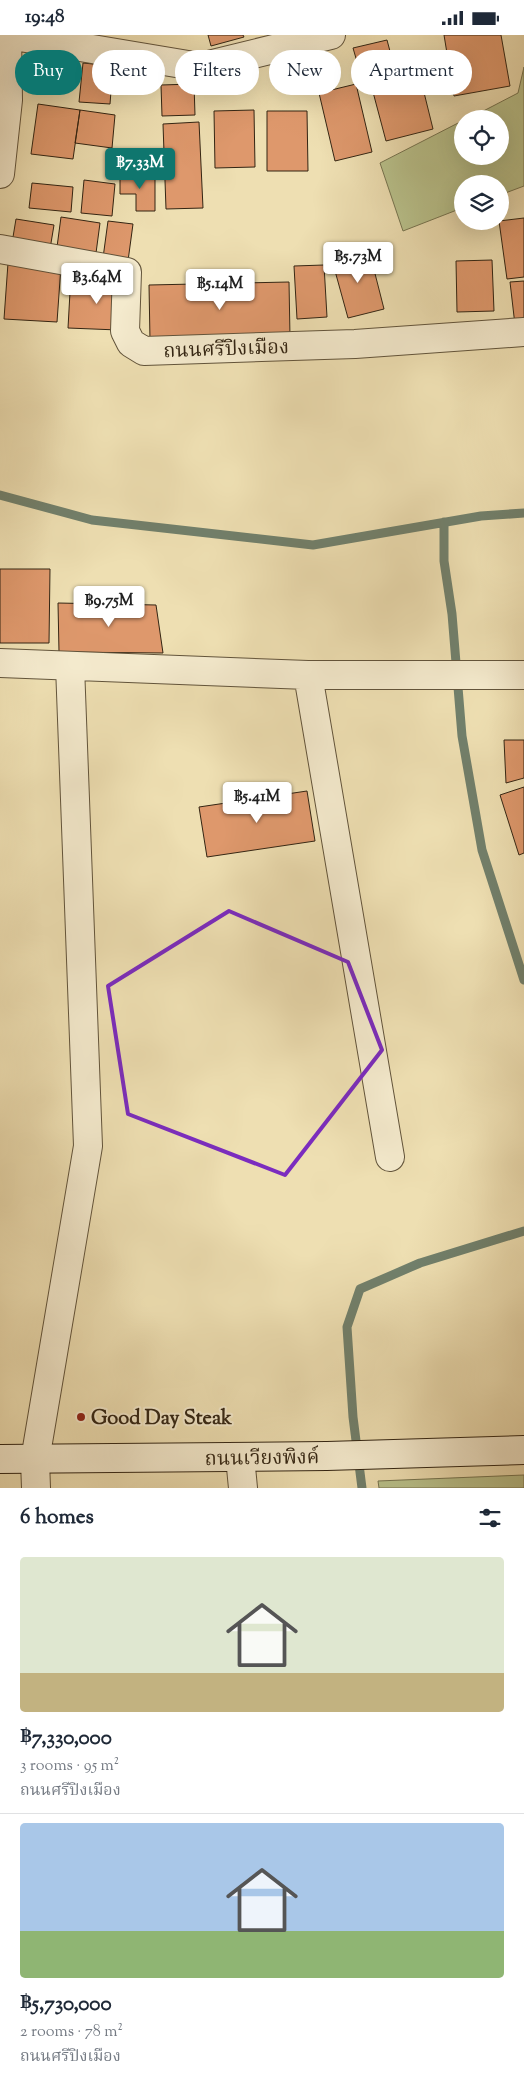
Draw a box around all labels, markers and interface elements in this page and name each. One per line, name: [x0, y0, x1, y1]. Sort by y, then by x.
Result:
text: 19:48: [25, 4, 65, 31]
chip: Buy: [15, 50, 82, 95]
chip: Rent: [92, 50, 165, 95]
chip: Filters: [175, 50, 259, 95]
chip: New: [269, 50, 341, 95]
chip: Apartment: [351, 50, 472, 95]
map controls: [454, 110, 509, 230]
button: locate: [454, 110, 509, 165]
pin: ฿7.33M: [99, 147, 181, 190]
text: ฿7.33M: [116, 152, 164, 175]
button: layers: [454, 175, 509, 230]
pin: ฿5.73M: [317, 241, 399, 284]
text: ฿5.73M: [334, 246, 382, 269]
pin: ฿3.64M: [56, 263, 138, 305]
text: ฿3.64M: [72, 267, 122, 290]
pin: ฿5.14M: [179, 269, 261, 311]
text: ฿5.14M: [197, 273, 243, 296]
street label: ถนนศรีปิงเมือง: [163, 334, 289, 367]
pin: ฿9.75M: [68, 585, 150, 628]
text: ฿9.75M: [85, 590, 133, 613]
pin: ฿5.41M: [216, 781, 298, 824]
text: ฿5.41M: [234, 786, 280, 809]
place label: Good Day Steak: [91, 1405, 232, 1434]
marker: Good Day Steak: [75, 1411, 87, 1423]
street label: ถนนเวียงพิงค์: [204, 1444, 320, 1475]
text: 6 homes: [20, 1503, 94, 1533]
icon: filters: [476, 1504, 504, 1532]
icon: home: [217, 1590, 307, 1680]
text: ฿7,330,000: [20, 1724, 112, 1754]
text: 3 rooms · 95 m²: [20, 1755, 119, 1778]
text: ถนนศรีปิงเมือง: [20, 1780, 121, 1803]
icon: home: [217, 1855, 307, 1945]
text: ฿5,730,000: [20, 1990, 112, 2020]
text: 2 rooms · 78 m²: [20, 2021, 123, 2044]
text: ถนนศรีปิงเมือง: [20, 2046, 121, 2069]

